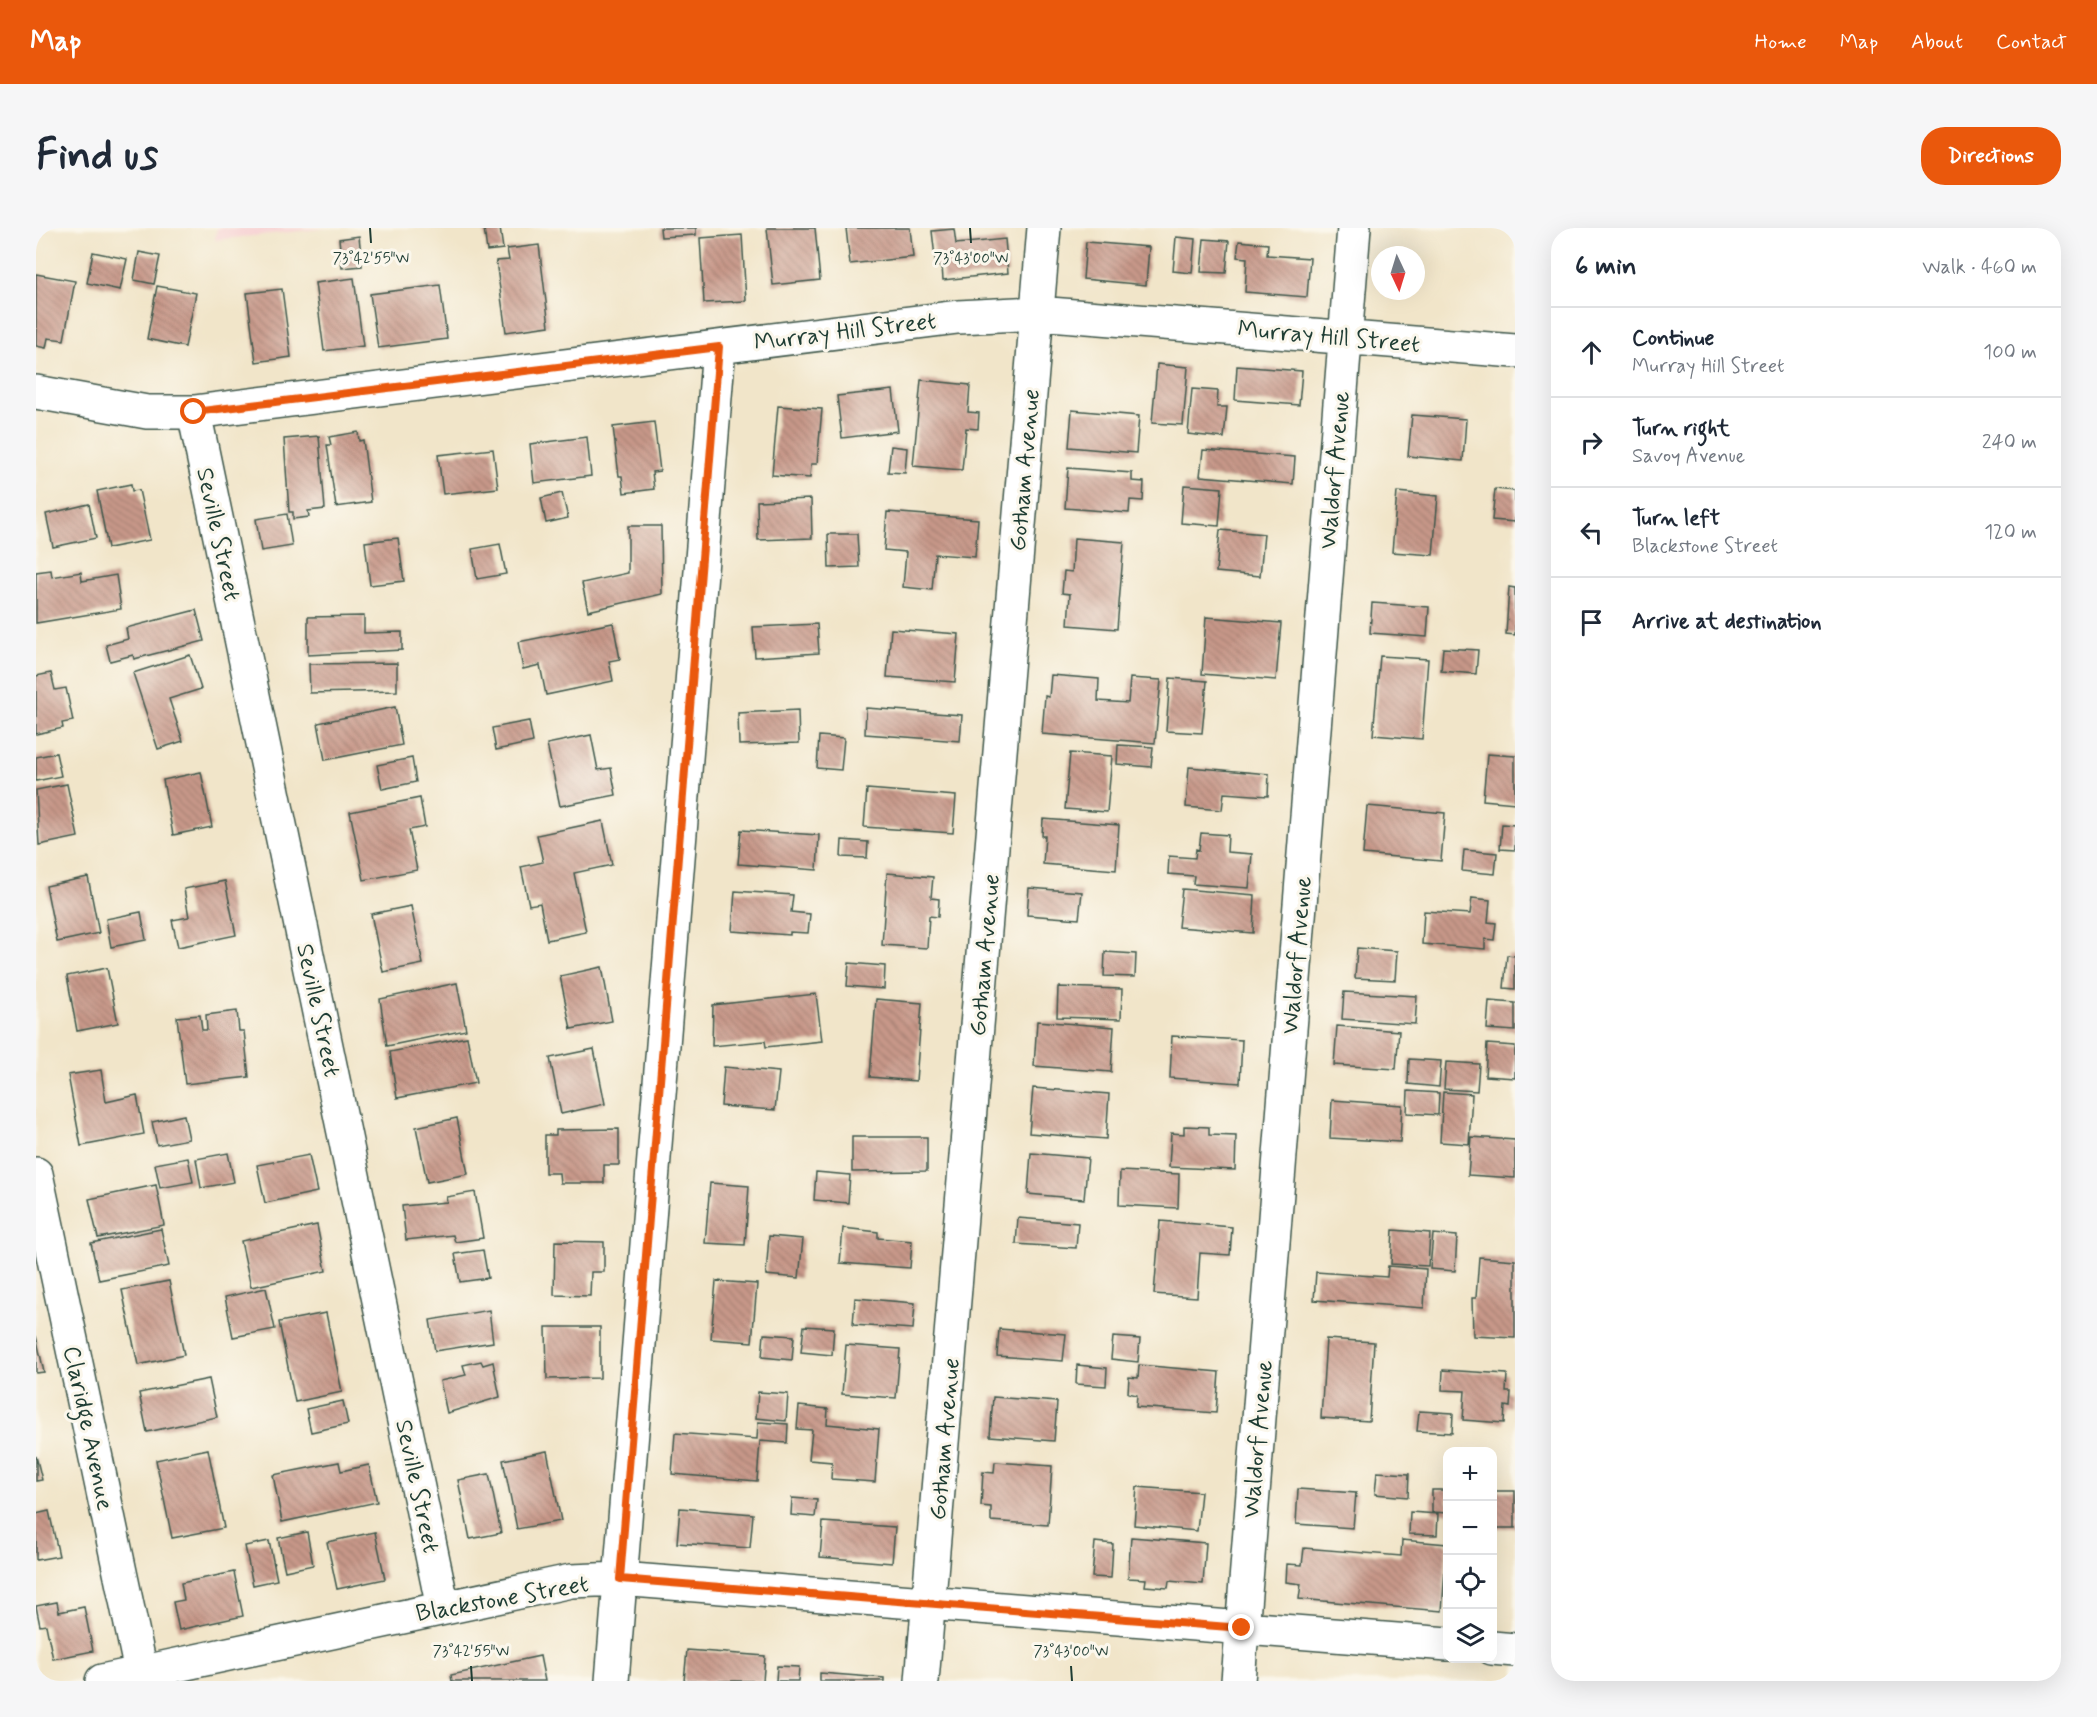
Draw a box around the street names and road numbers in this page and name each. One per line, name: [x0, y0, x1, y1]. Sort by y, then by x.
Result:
street label: Murray Hill Street: [752, 306, 938, 359]
street label: Murray Hill Street: [1236, 314, 1421, 361]
street label: Gotham Avenue: [1003, 388, 1048, 553]
street label: Waldorf Avenue: [1313, 390, 1358, 550]
street label: Seville Street: [188, 465, 247, 604]
street label: Gotham Avenue: [963, 873, 1008, 1038]
street label: Waldorf Avenue: [1275, 875, 1320, 1035]
street label: Seville Street: [288, 941, 347, 1080]
street label: Claridge Avenue: [52, 1343, 120, 1514]
street label: Gotham Avenue: [923, 1357, 968, 1522]
street label: Waldorf Avenue: [1236, 1359, 1281, 1519]
street label: Seville Street: [387, 1417, 446, 1556]
street label: Blackstone Street: [413, 1569, 591, 1630]

